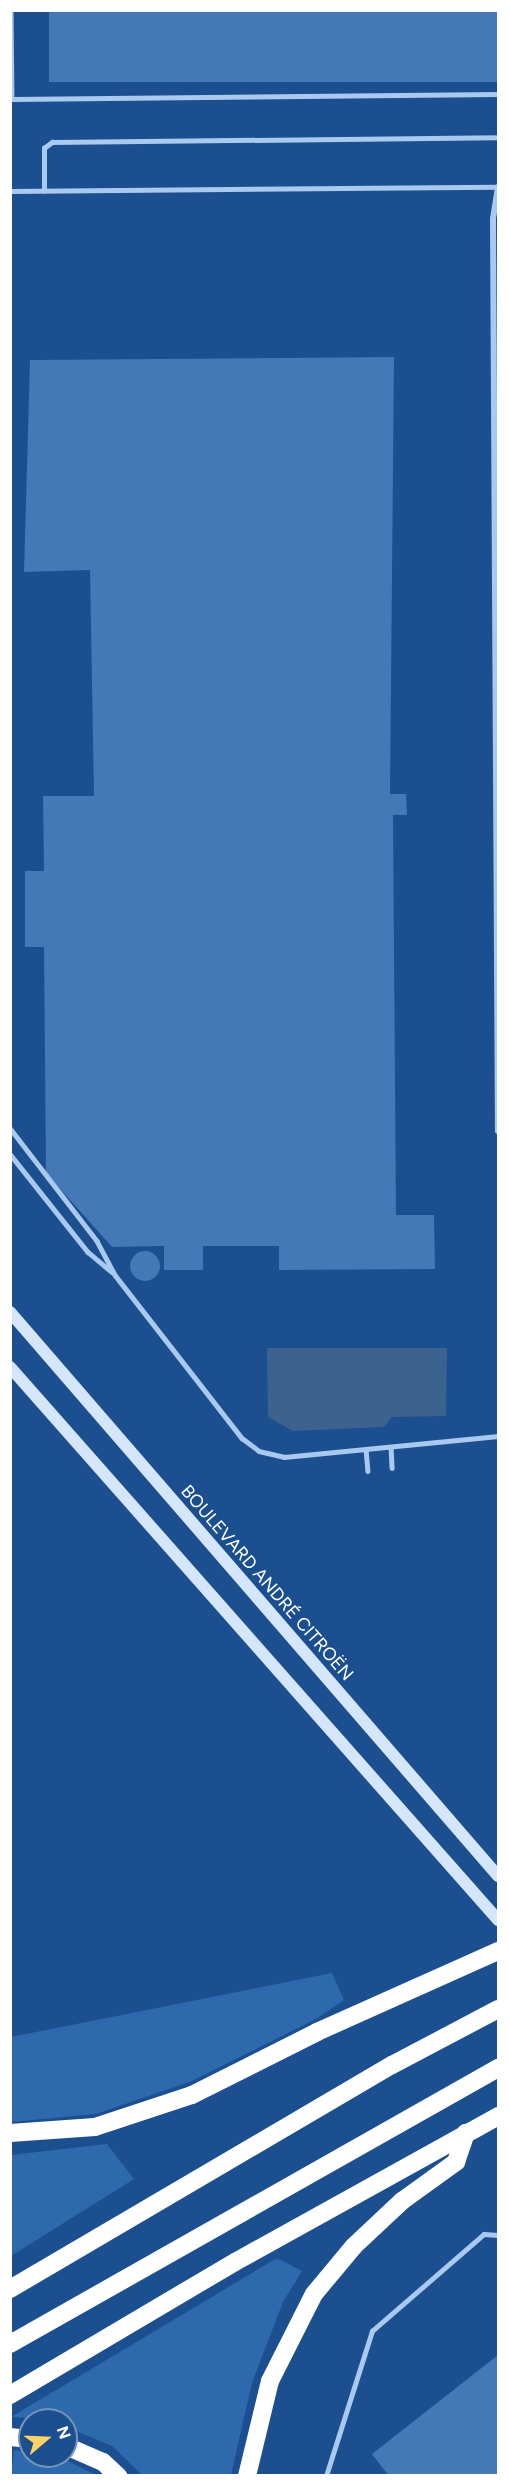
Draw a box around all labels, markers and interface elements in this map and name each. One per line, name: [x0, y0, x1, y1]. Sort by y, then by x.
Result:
street label: BOULEVARD ANDRÉ CITROËN: [176, 1481, 358, 1685]
north arrow: [18, 2408, 78, 2468]
text: N: [53, 2424, 75, 2442]

